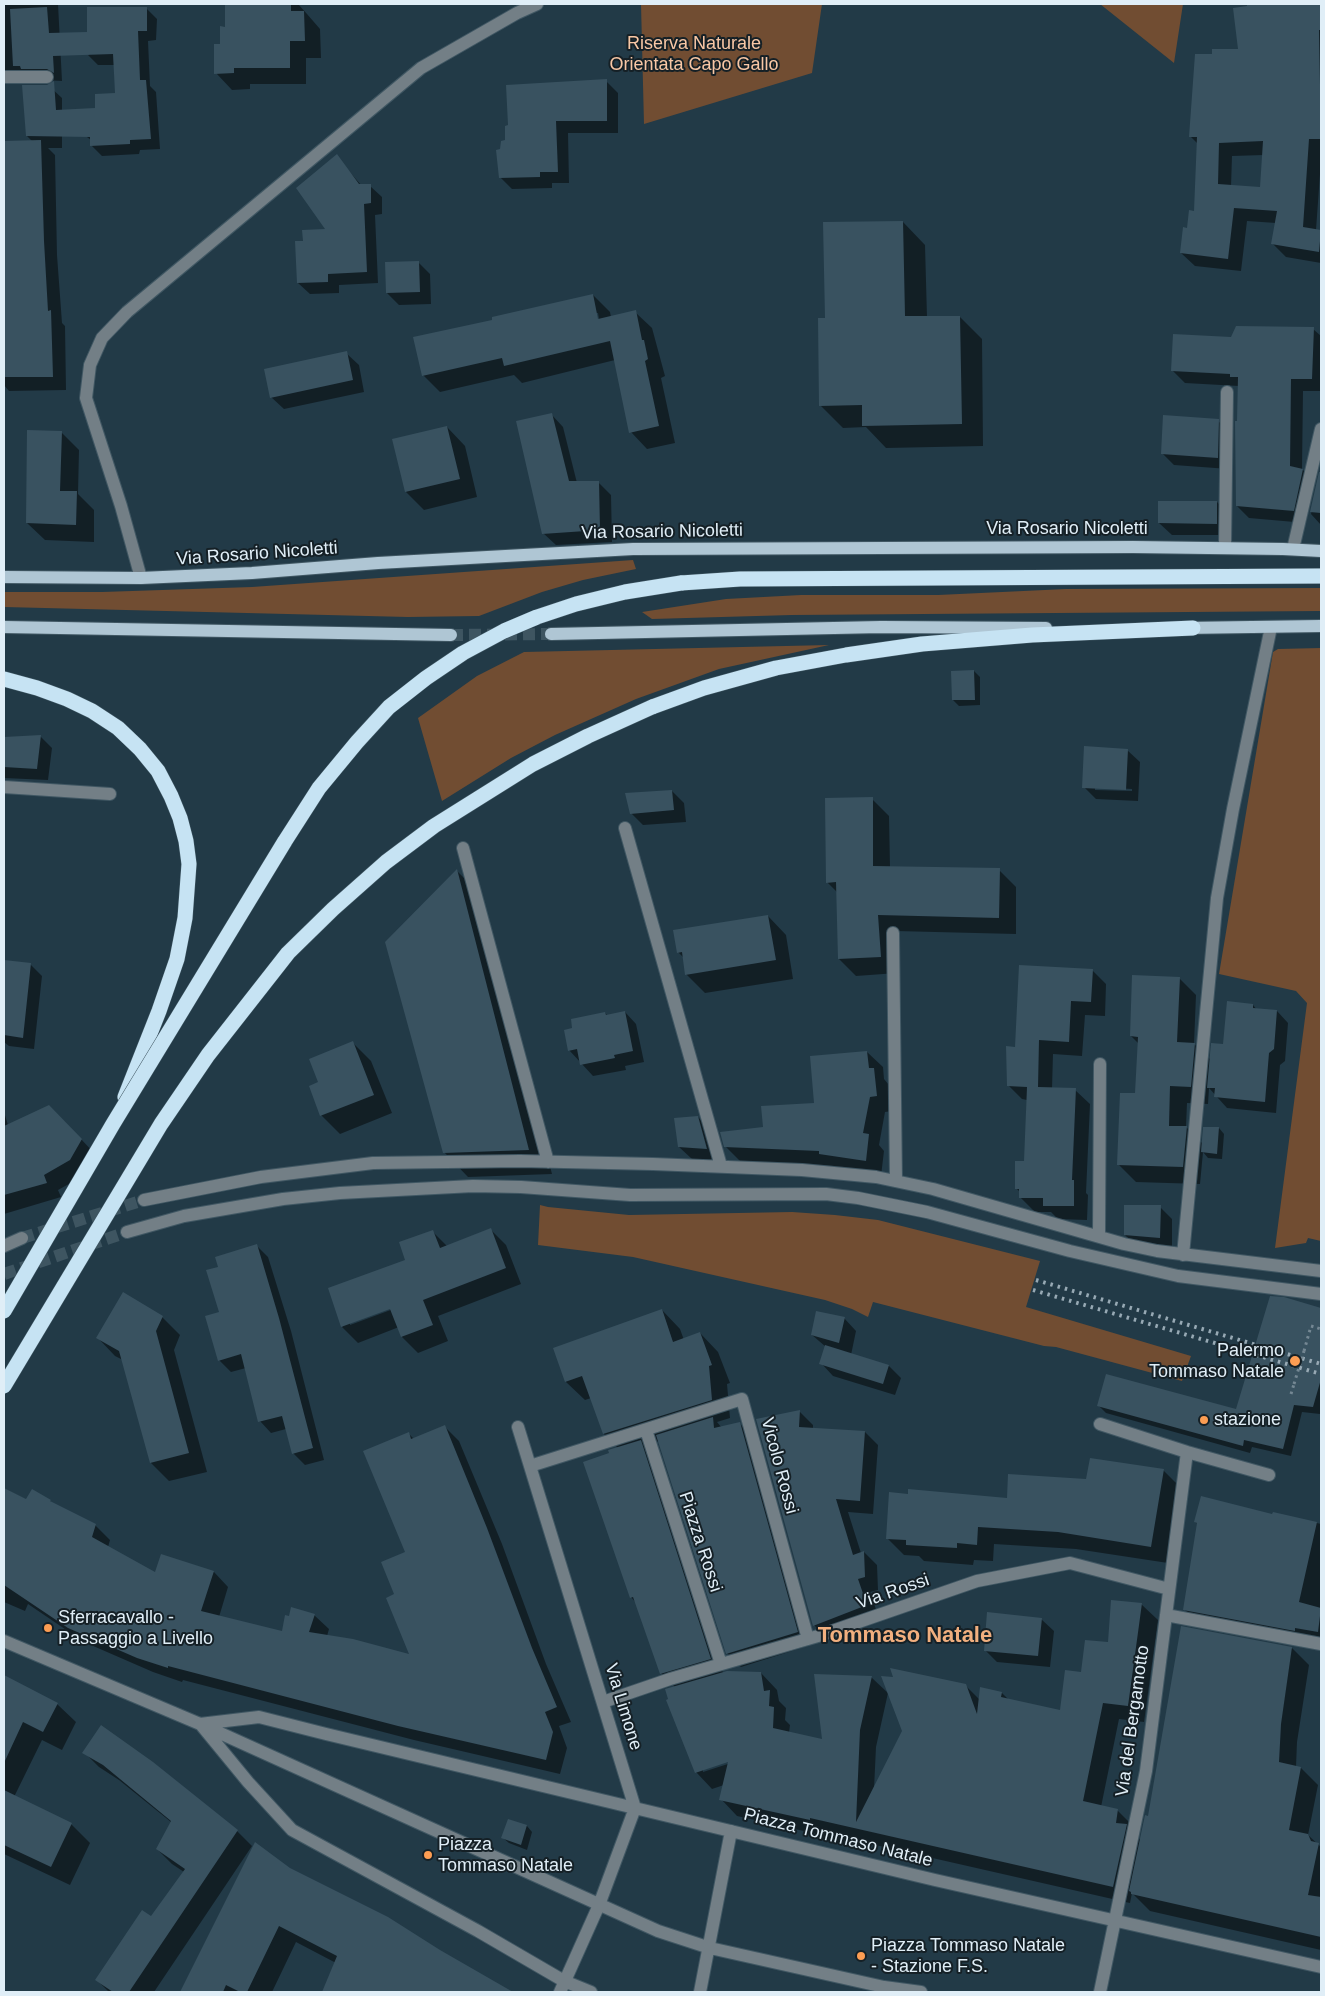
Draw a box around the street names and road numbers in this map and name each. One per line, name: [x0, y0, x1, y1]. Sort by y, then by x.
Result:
street label: Via Rosario Nicoletti: [986, 518, 1148, 540]
street label: Via Rosario Nicoletti: [581, 520, 743, 544]
street label: Via Rosario Nicoletti: [176, 538, 338, 570]
street label: Vicolo Rossi: [756, 1416, 802, 1516]
street label: Piazza Rossi: [674, 1489, 726, 1595]
street label: Via Rossi: [854, 1569, 932, 1615]
street label: Via del Bergamotto: [1112, 1644, 1154, 1798]
street label: Via Limone: [600, 1661, 646, 1753]
street label: Piazza Tommaso Natale: [741, 1804, 935, 1872]

